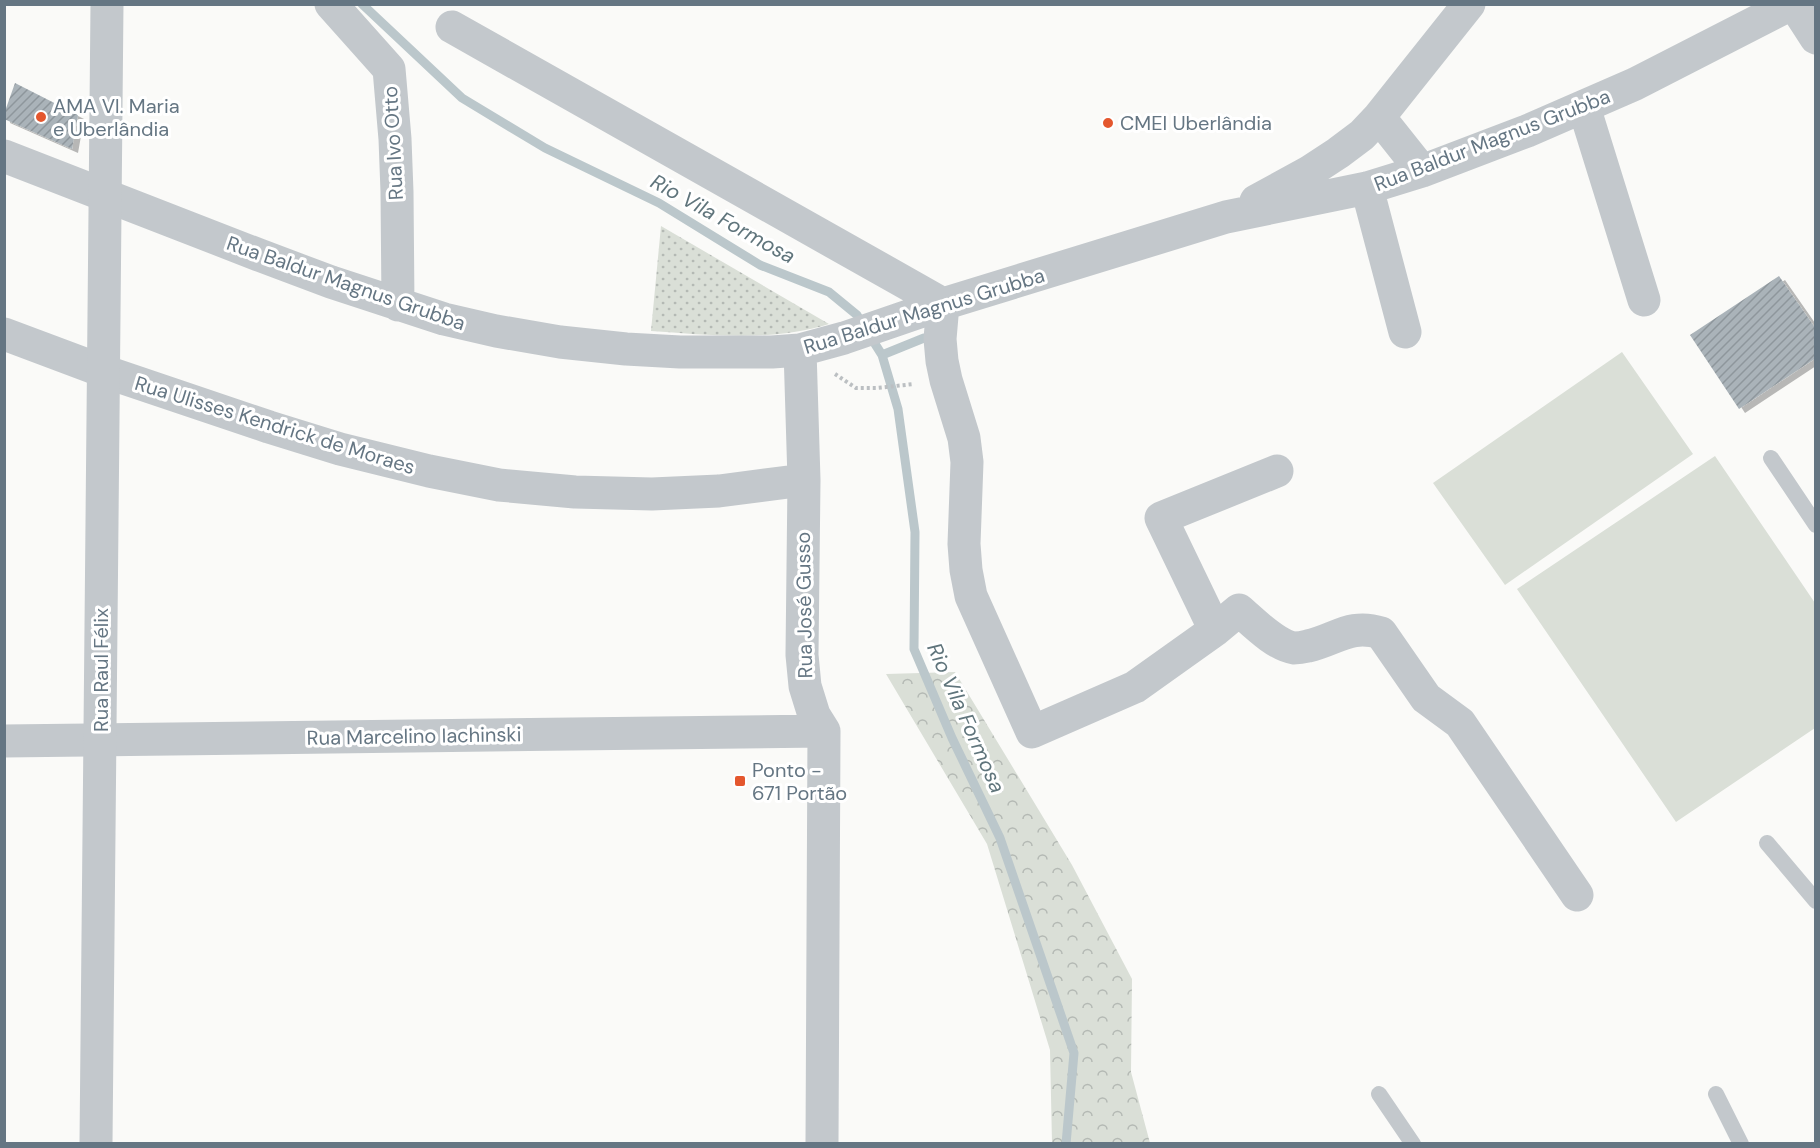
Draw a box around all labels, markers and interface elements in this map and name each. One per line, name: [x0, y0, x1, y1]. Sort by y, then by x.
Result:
street label: Rua Baldur Magnus Grubba: [1370, 83, 1614, 197]
street label: Rua Ivo Otto: [377, 85, 409, 201]
place label: AMA Vl. Maria e Uberlândia: [53, 93, 180, 142]
marker: AMA Vl. Maria e Uberlândia: [34, 110, 48, 124]
place label: CMEI Uberlândia: [1120, 110, 1272, 136]
marker: CMEI Uberlândia: [1101, 116, 1115, 130]
water label: Rio Vila Formosa: [646, 168, 800, 270]
street label: Rua Baldur Magnus Grubba: [223, 230, 469, 336]
street label: Rua Baldur Magnus Grubba: [800, 262, 1048, 360]
street label: Rua Ulisses Kendrick de Moraes: [132, 370, 418, 480]
street label: Rua José Gusso: [790, 531, 818, 679]
street label: Rua Raul Félix: [88, 608, 114, 732]
water label: Rio Vila Formosa: [920, 639, 1012, 797]
street label: Rua Marcelino Iachinski: [306, 721, 522, 751]
place label: Ponto - 671 Portão: [752, 757, 847, 806]
marker: Ponto - 671 Portão: [733, 774, 747, 788]

